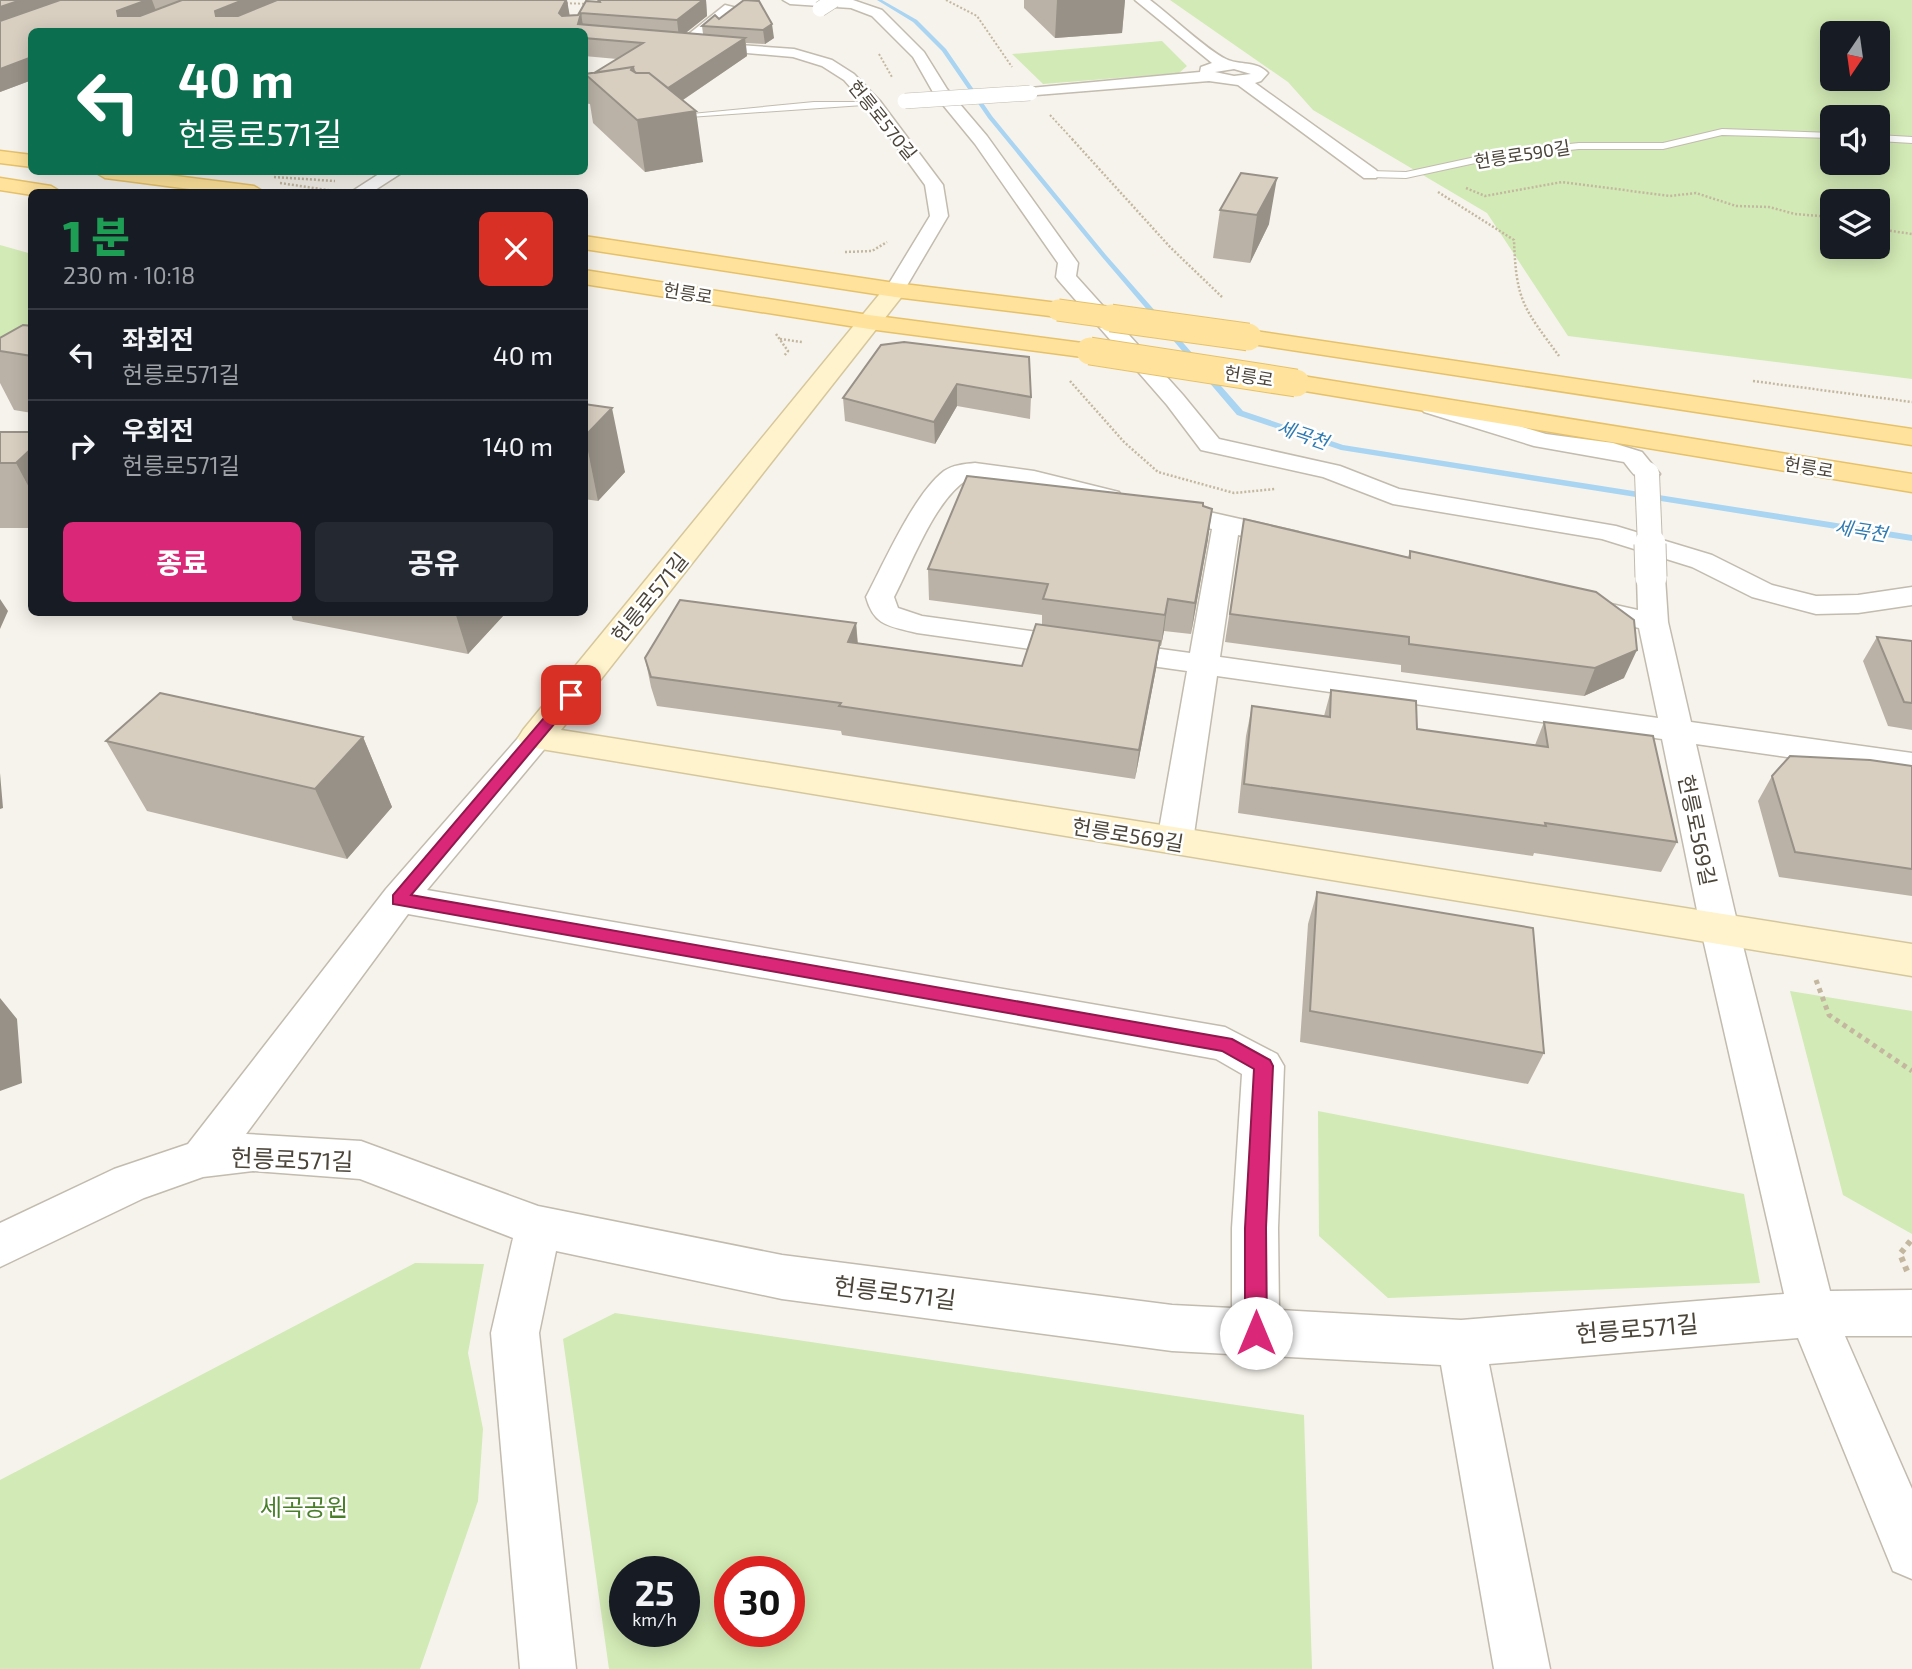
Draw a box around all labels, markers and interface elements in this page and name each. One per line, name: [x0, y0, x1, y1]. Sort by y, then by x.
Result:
north arrow: [1820, 21, 1890, 91]
map controls: [1820, 21, 1890, 259]
text: 40 m: [178, 49, 294, 108]
icon: left: [63, 56, 154, 147]
street label: 헌릉로570길: [844, 76, 922, 164]
button: sound: [1820, 105, 1890, 175]
text: 헌릉로571길: [178, 114, 342, 152]
street label: 헌릉로590길: [1472, 136, 1572, 172]
button: layers: [1820, 189, 1890, 259]
text: 1 분: [63, 210, 130, 260]
button: close: [479, 212, 553, 286]
text: 230 m · 10:18: [63, 261, 195, 289]
street label: 헌릉로: [662, 278, 714, 308]
text: 좌회전: [122, 323, 194, 354]
icon: left: [63, 336, 101, 374]
text: 40 m: [493, 339, 553, 370]
text: 헌릉로571길: [122, 360, 240, 388]
street label: 헌릉로: [1223, 361, 1275, 391]
text: 우회전: [122, 414, 194, 445]
water label: 세곡천: [1274, 415, 1333, 454]
icon: right: [63, 427, 101, 465]
text: 140 m: [482, 430, 553, 461]
text: 헌릉로571길: [122, 451, 240, 479]
street label: 헌릉로: [1783, 452, 1835, 482]
water label: 세곡천: [1833, 515, 1890, 546]
button: 종료: [63, 522, 301, 602]
button: 공유: [315, 522, 553, 602]
street label: 헌릉로571길: [605, 547, 693, 647]
pin: [541, 665, 601, 725]
icon: arrive: [552, 676, 590, 714]
street label: 헌릉로569길: [1674, 772, 1722, 888]
street label: 헌릉로569길: [1070, 813, 1186, 855]
street label: 헌릉로571길: [230, 1142, 354, 1176]
street label: 헌릉로571길: [832, 1270, 958, 1314]
position arrow: [1219, 1296, 1293, 1370]
street label: 헌릉로571길: [1574, 1308, 1700, 1348]
park label: 세곡공원: [260, 1492, 348, 1521]
speed limit sign: 30: [714, 1556, 805, 1647]
text: 25: [635, 1571, 674, 1613]
text: km/h: [632, 1608, 677, 1630]

